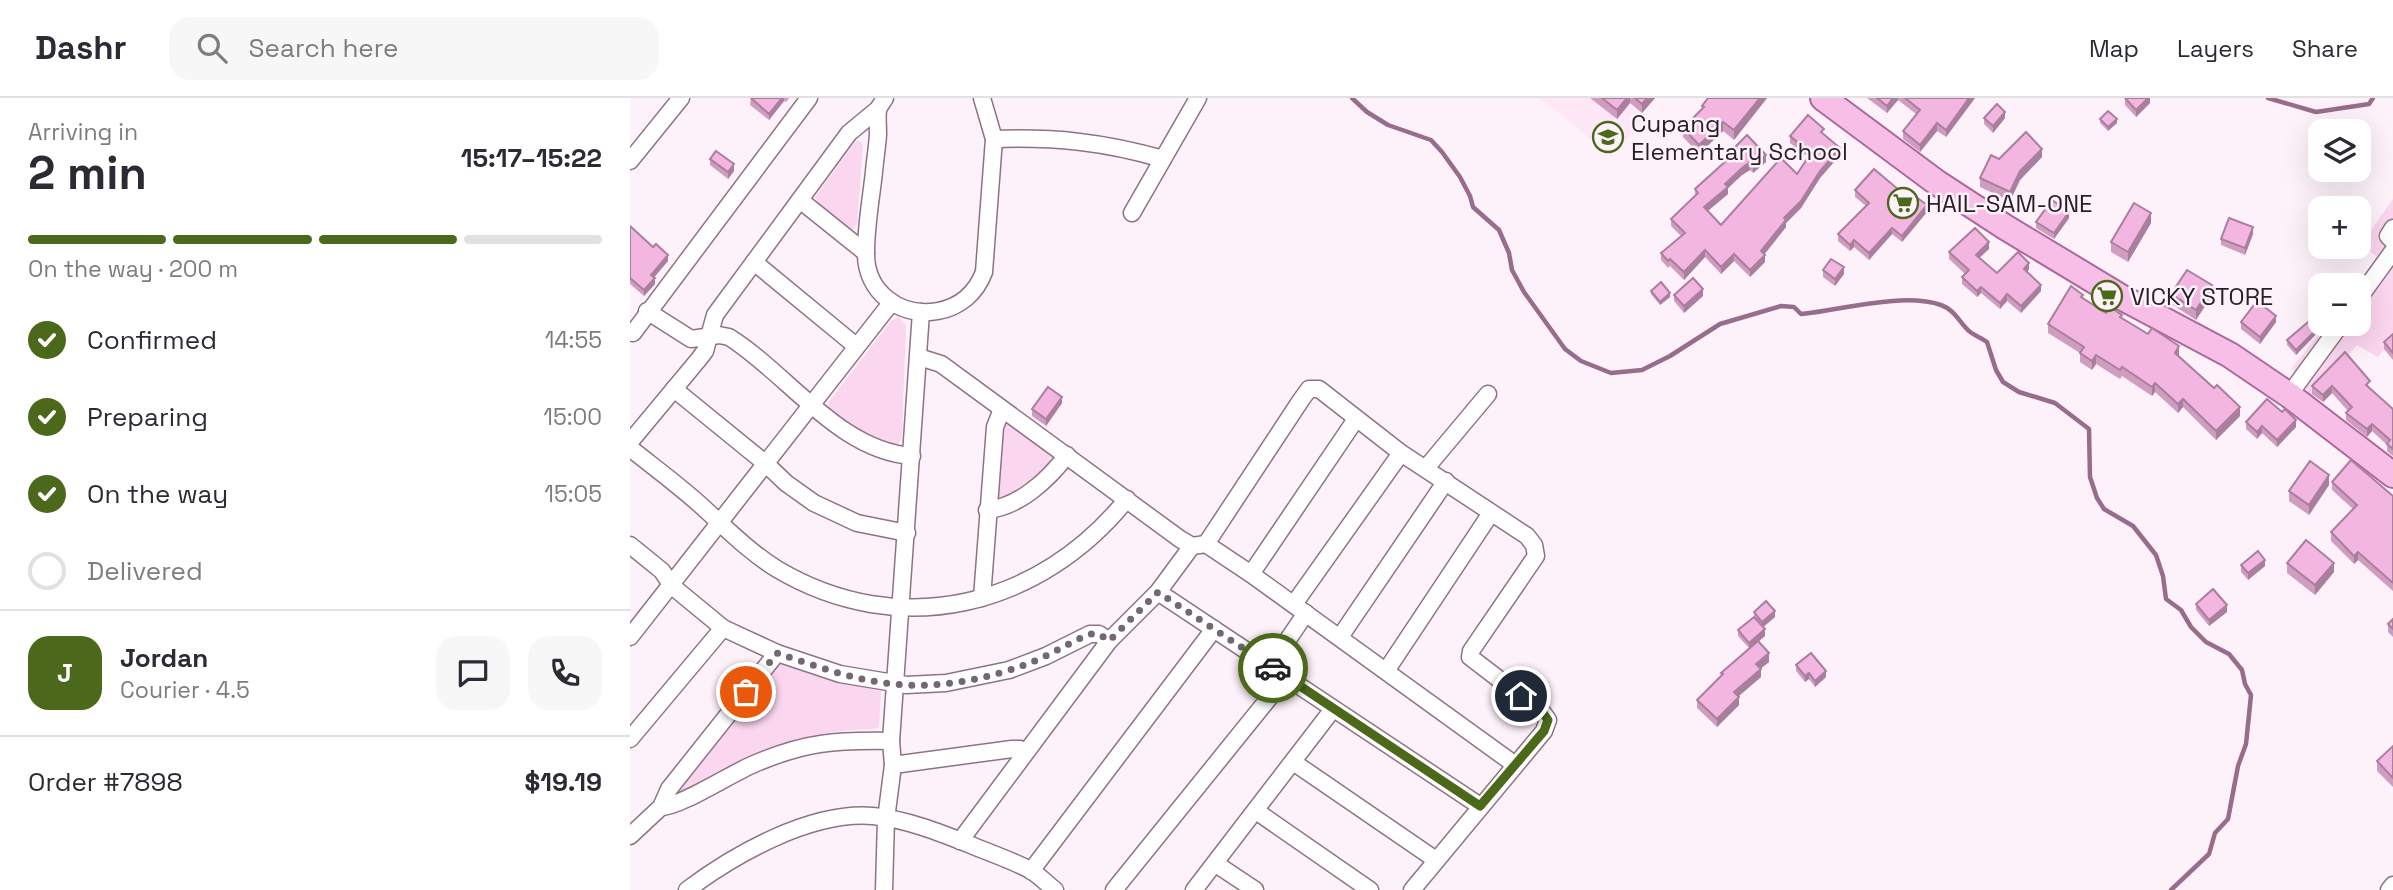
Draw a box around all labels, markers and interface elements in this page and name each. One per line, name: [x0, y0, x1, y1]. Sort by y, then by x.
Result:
search box: [169, 17, 659, 80]
text: Dashr: [35, 27, 127, 69]
icon: search: [193, 29, 231, 67]
text: Search here: [249, 31, 398, 65]
text: Map: [2089, 33, 2139, 64]
text: Layers: [2177, 33, 2254, 64]
text: Share: [2292, 33, 2358, 64]
place label: Cupang Elementary School: [1631, 108, 1848, 167]
text: Arriving in: [28, 117, 138, 147]
map controls: [2308, 119, 2371, 336]
button: layers: [2308, 119, 2371, 182]
school or university icon: Cupang Elementary School: [1591, 120, 1625, 154]
text: 15:17–15:22: [461, 141, 602, 175]
text: 2 min: [28, 144, 147, 202]
supermarket icon: HAIL-SAM-ONE: [1886, 186, 1920, 220]
place label: HAIL-SAM-ONE: [1926, 188, 2093, 219]
button: +: [2308, 196, 2371, 259]
text: On the way · 200 m: [28, 254, 238, 284]
button: −: [2308, 273, 2371, 336]
supermarket icon: VICKY STORE: [2090, 279, 2124, 313]
place label: VICKY STORE: [2130, 281, 2273, 312]
icon: check: [28, 321, 66, 359]
text: Confirmed: [87, 323, 217, 357]
text: 14:55: [545, 325, 602, 355]
icon: check: [28, 398, 66, 436]
text: Preparing: [87, 400, 208, 434]
text: 15:00: [543, 402, 602, 432]
icon: check: [28, 475, 66, 513]
text: On the way: [87, 477, 228, 511]
text: 15:05: [544, 479, 602, 509]
text: Delivered: [87, 554, 203, 588]
courier: [1238, 633, 1308, 703]
button: chat: [436, 636, 510, 710]
button: phone: [528, 636, 602, 710]
text: Jordan: [120, 641, 208, 675]
icon: car: [1254, 649, 1292, 687]
text: J: [57, 656, 73, 690]
pin: [716, 662, 776, 722]
pin: [1491, 666, 1551, 726]
icon: bag: [727, 673, 765, 711]
text: Courier · 4.5: [120, 675, 250, 705]
icon: home: [1502, 677, 1540, 715]
text: Order #7898: [28, 765, 183, 799]
text: $19.19: [524, 765, 602, 799]

